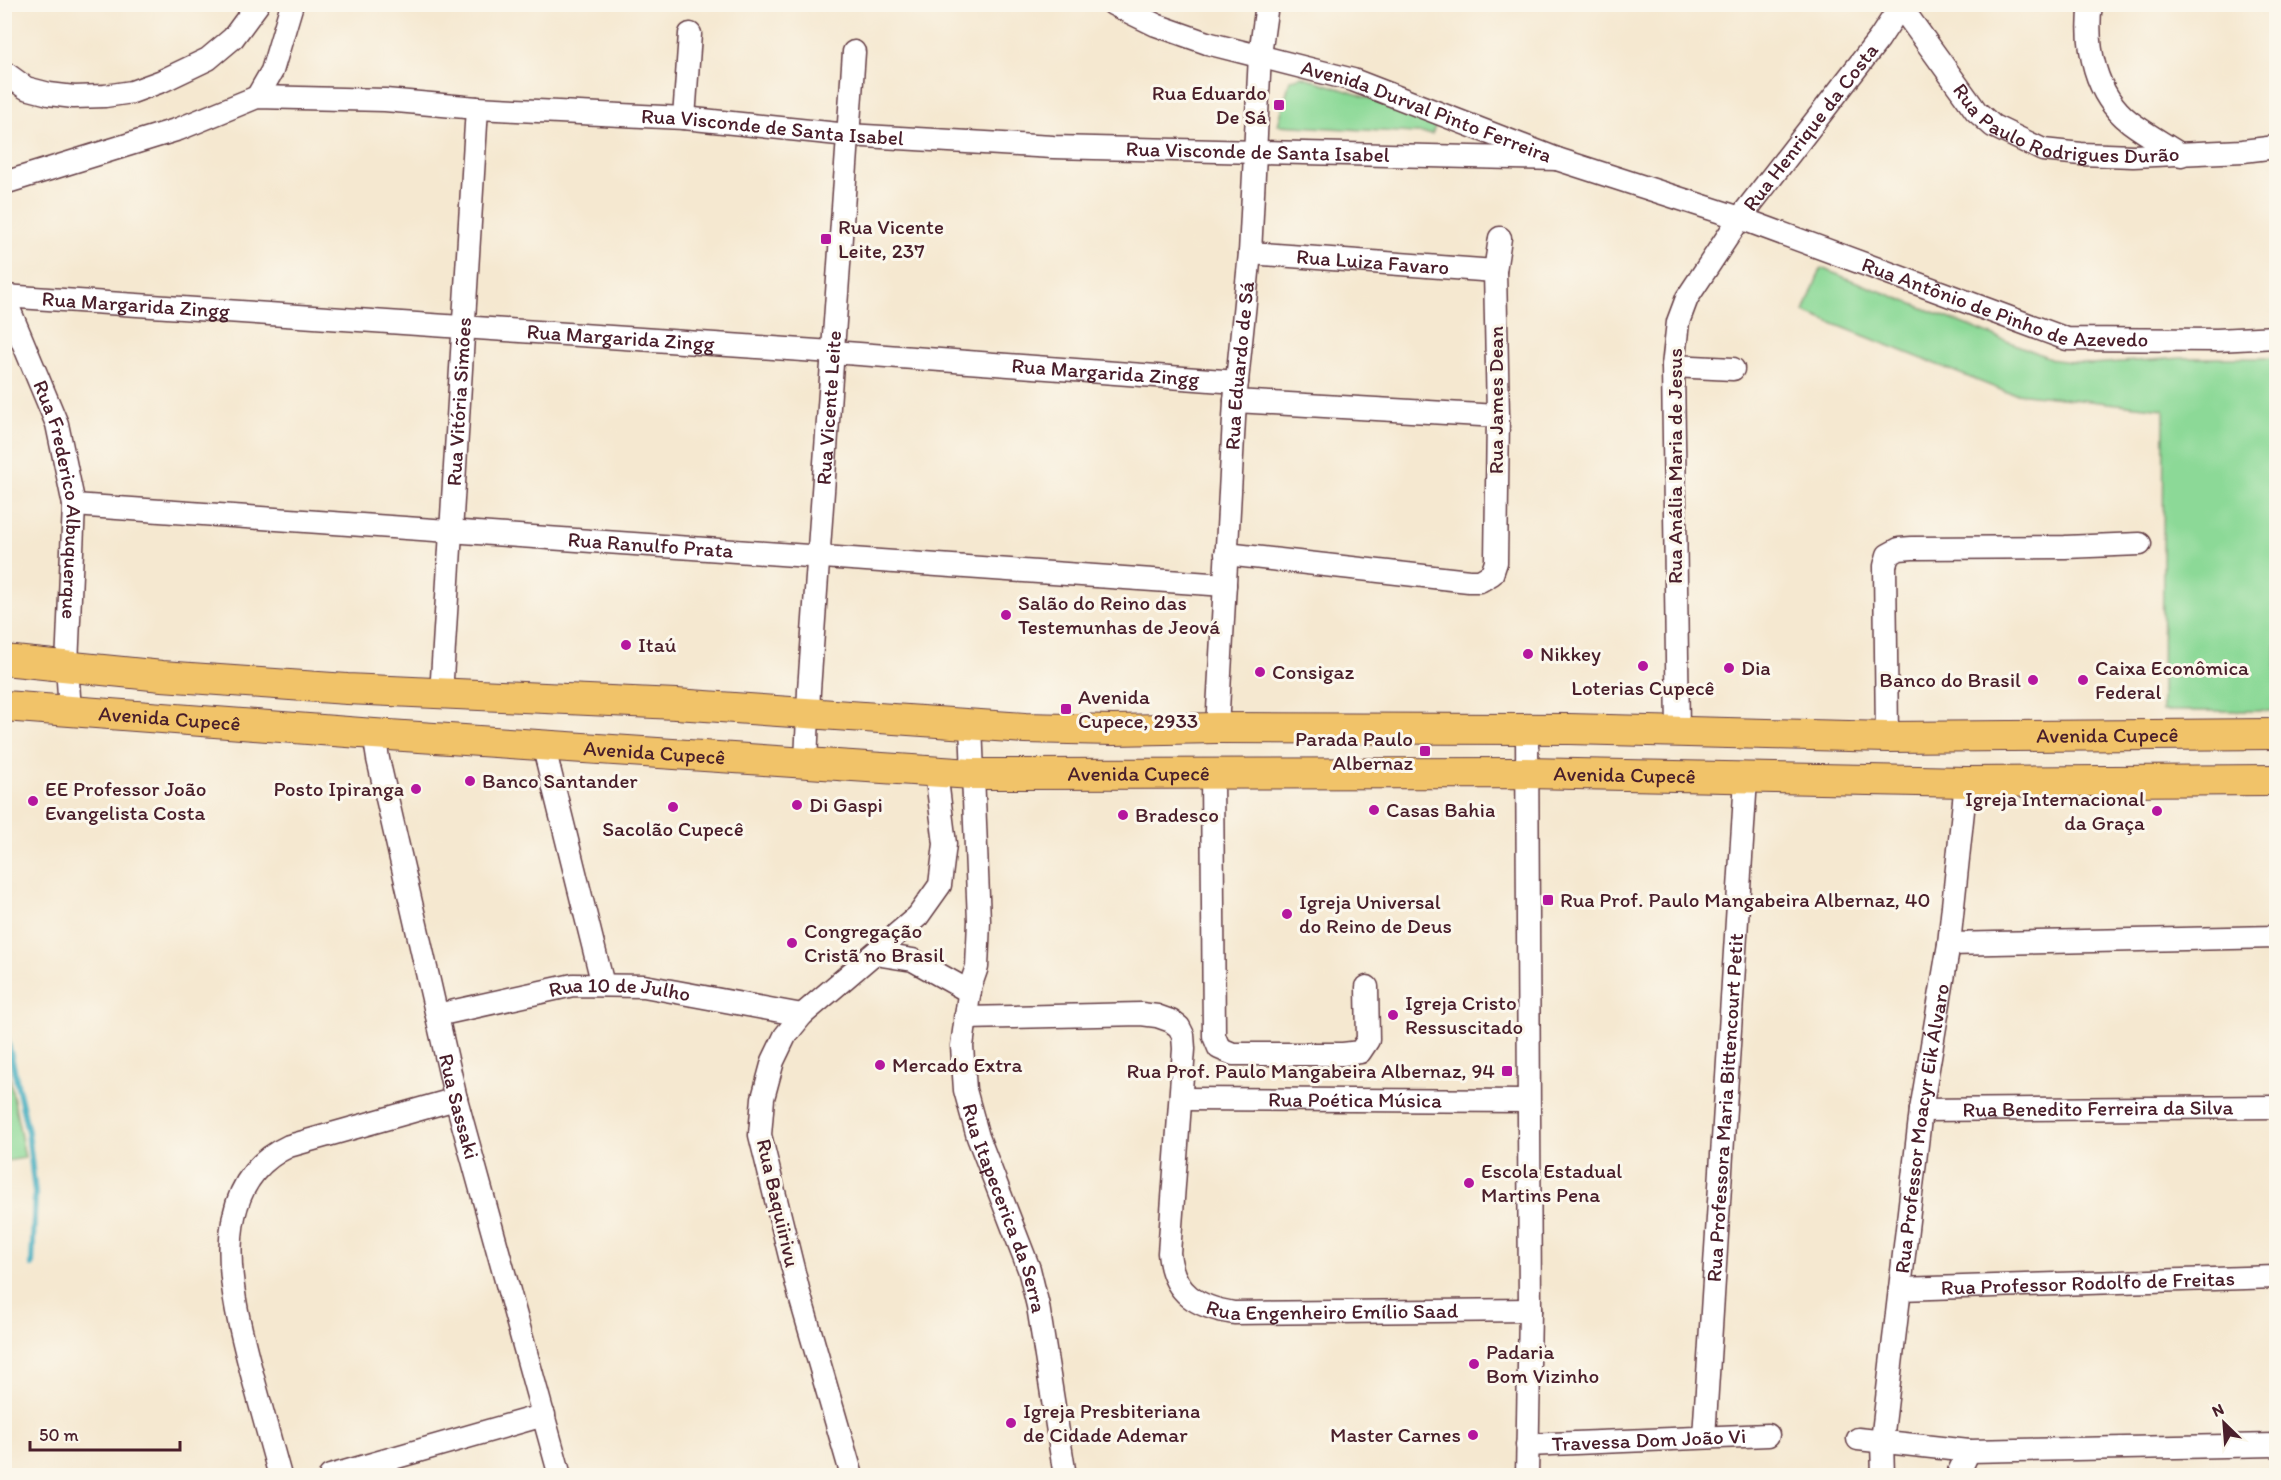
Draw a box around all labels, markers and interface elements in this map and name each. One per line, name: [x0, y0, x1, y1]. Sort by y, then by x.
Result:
street label: Rua Henrique da Costa: [1737, 38, 1883, 216]
street label: Avenida Durval Pinto Ferreira: [1299, 54, 1555, 168]
street label: Rua Paulo Rodrigues Durão: [1948, 78, 2180, 168]
place label: Rua Eduardo De Sá: [1152, 80, 1267, 129]
marker: Rua Eduardo De Sá: [1272, 98, 1286, 112]
street label: Rua Visconde de Santa Isabel: [640, 103, 905, 150]
street label: Rua Visconde de Santa Isabel: [1125, 136, 1390, 167]
place label: Rua Vicente Leite, 237: [838, 214, 944, 263]
marker: Rua Vicente Leite, 237: [819, 232, 833, 246]
street label: Rua Luiza Favaro: [1295, 243, 1450, 280]
street label: Rua Antônio de Pinho de Azevedo: [1859, 251, 2148, 352]
street label: Rua Eduardo de Sá: [1219, 280, 1259, 451]
street label: Rua Margarida Zingg: [41, 286, 231, 323]
street label: Rua Vitória Simões: [441, 316, 476, 487]
street label: Rua Margarida Zingg: [526, 318, 716, 356]
street label: Rua James Dean: [1483, 326, 1508, 474]
street label: Rua Vicente Leite: [810, 330, 846, 486]
street label: Rua Anália Maria de Jesus: [1662, 348, 1687, 584]
street label: Rua Margarida Zingg: [1011, 352, 1200, 391]
street label: Rua Frederico Albuquerque: [28, 376, 87, 620]
street label: Rua Ranulfo Prata: [567, 526, 734, 563]
place label: Salão do Reino das Testemunhas de Jeová: [1018, 590, 1220, 639]
marker: Salão do Reino das Testemunhas de Jeová: [999, 608, 1013, 622]
place label: Itaú: [638, 632, 677, 657]
marker: Itaú: [619, 638, 633, 652]
place label: Nikkey: [1540, 641, 1601, 666]
marker: Nikkey: [1521, 647, 1535, 661]
place label: Dia: [1741, 655, 1771, 680]
place label: Caixa Econômica Federal: [2095, 655, 2249, 704]
place label: Consigaz: [1272, 659, 1355, 684]
marker: Loterias Cupecê: [1636, 659, 1650, 673]
marker: Dia: [1722, 661, 1736, 675]
marker: Consigaz: [1253, 665, 1267, 679]
place label: Banco do Brasil: [1879, 667, 2021, 692]
marker: Banco do Brasil: [2026, 673, 2040, 687]
marker: Caixa Econômica Federal: [2076, 673, 2090, 687]
place label: Loterias Cupecê: [1571, 675, 1715, 700]
place label: Avenida Cupece, 2933: [1078, 684, 1198, 733]
street label: Avenida Cupecê: [98, 700, 241, 736]
marker: Avenida Cupece, 2933: [1059, 702, 1073, 716]
street label: Avenida Cupecê: [2036, 722, 2179, 748]
place label: Parada Paulo Albernaz: [1295, 726, 1413, 775]
street label: Avenida Cupecê: [583, 735, 726, 769]
marker: Parada Paulo Albernaz: [1418, 744, 1432, 758]
street label: Avenida Cupecê: [1067, 761, 1210, 786]
street label: Avenida Cupecê: [1553, 761, 1696, 788]
place label: Banco Santander: [482, 768, 638, 793]
marker: Banco Santander: [463, 774, 477, 788]
place label: EE Professor João Evangelista Costa: [45, 776, 206, 825]
place label: Posto Ipiranga: [273, 776, 404, 801]
marker: Posto Ipiranga: [409, 782, 423, 796]
place label: Igreja Internacional da Graça: [1965, 786, 2145, 835]
place label: Di Gaspi: [809, 792, 883, 817]
marker: EE Professor João Evangelista Costa: [26, 794, 40, 808]
place label: Casas Bahia: [1386, 797, 1495, 822]
marker: Di Gaspi: [790, 798, 804, 812]
marker: Sacolão Cupecê: [666, 800, 680, 814]
place label: Bradesco: [1135, 802, 1219, 827]
marker: Casas Bahia: [1367, 803, 1381, 817]
marker: Igreja Internacional da Graça: [2150, 804, 2164, 818]
marker: Bradesco: [1116, 808, 1130, 822]
place label: Sacolão Cupecê: [602, 816, 744, 841]
place label: Rua Prof. Paulo Mangabeira Albernaz, 40: [1560, 887, 1930, 912]
place label: Igreja Universal do Reino de Deus: [1299, 889, 1452, 938]
marker: Rua Prof. Paulo Mangabeira Albernaz, 40: [1541, 893, 1555, 907]
marker: Igreja Universal do Reino de Deus: [1280, 907, 1294, 921]
place label: Congregação Cristã no Brasil: [804, 918, 944, 967]
street label: Rua Professora Maria Bittencourt Petit: [1701, 932, 1748, 1283]
marker: Congregação Cristã no Brasil: [785, 936, 799, 950]
street label: Rua 10 de Julho: [546, 972, 693, 1006]
street label: Rua Professor Moacyr Eik Álvaro: [1889, 982, 1954, 1275]
place label: Igreja Cristo Ressuscitado: [1405, 990, 1523, 1039]
marker: Igreja Cristo Ressuscitado: [1386, 1008, 1400, 1022]
street label: Rua Sassaki: [434, 1051, 485, 1162]
place label: Mercado Extra: [892, 1052, 1022, 1077]
marker: Mercado Extra: [873, 1058, 887, 1072]
place label: Rua Prof. Paulo Mangabeira Albernaz, 94: [1127, 1058, 1495, 1083]
marker: Rua Prof. Paulo Mangabeira Albernaz, 94: [1500, 1064, 1514, 1078]
street label: Rua Poética Música: [1268, 1087, 1442, 1113]
street label: Rua Benedito Ferreira da Silva: [1962, 1094, 2234, 1122]
street label: Rua Itapecerica da Serra: [957, 1101, 1052, 1315]
street label: Rua Baquiirivu: [752, 1136, 805, 1270]
place label: Escola Estadual Martins Pena: [1481, 1158, 1622, 1207]
marker: Escola Estadual Martins Pena: [1462, 1176, 1476, 1190]
street label: Rua Professor Rodolfo de Freitas: [1940, 1265, 2235, 1300]
street label: Rua Engenheiro Emílio Saad: [1203, 1294, 1459, 1325]
place label: Padaria Bom Vizinho: [1486, 1339, 1599, 1388]
marker: Padaria Bom Vizinho: [1467, 1357, 1481, 1371]
north arrow: [2194, 1393, 2254, 1453]
place label: Igreja Presbiteriana de Cidade Ademar: [1023, 1398, 1200, 1447]
text: N: [2209, 1399, 2227, 1421]
scale bar: [30, 1414, 180, 1452]
marker: Igreja Presbiteriana de Cidade Ademar: [1004, 1416, 1018, 1430]
place label: Master Carnes: [1330, 1422, 1461, 1447]
street label: Travessa Dom João Vi: [1551, 1423, 1747, 1456]
text: 50 m: [39, 1424, 79, 1446]
marker: Master Carnes: [1466, 1428, 1480, 1442]

